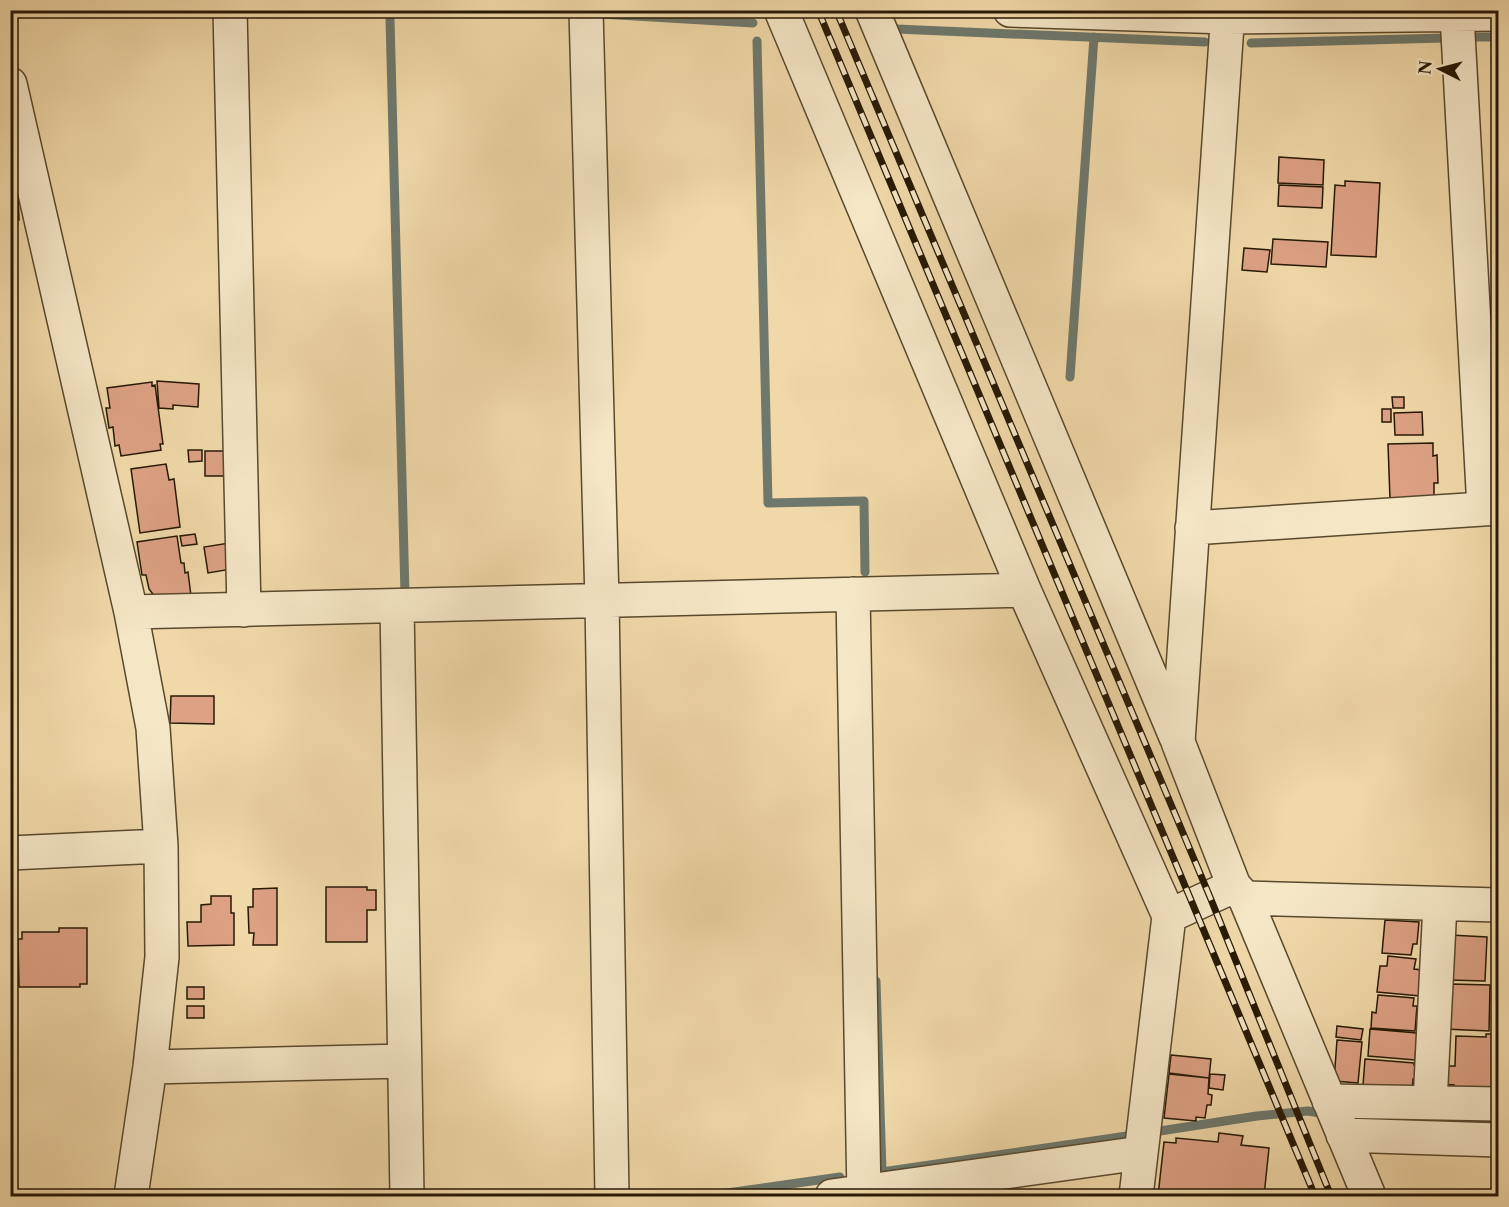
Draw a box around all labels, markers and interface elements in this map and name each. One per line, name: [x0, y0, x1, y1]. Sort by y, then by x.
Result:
north arrow: [1410, 39, 1470, 99]
text: N: [1414, 59, 1436, 75]

